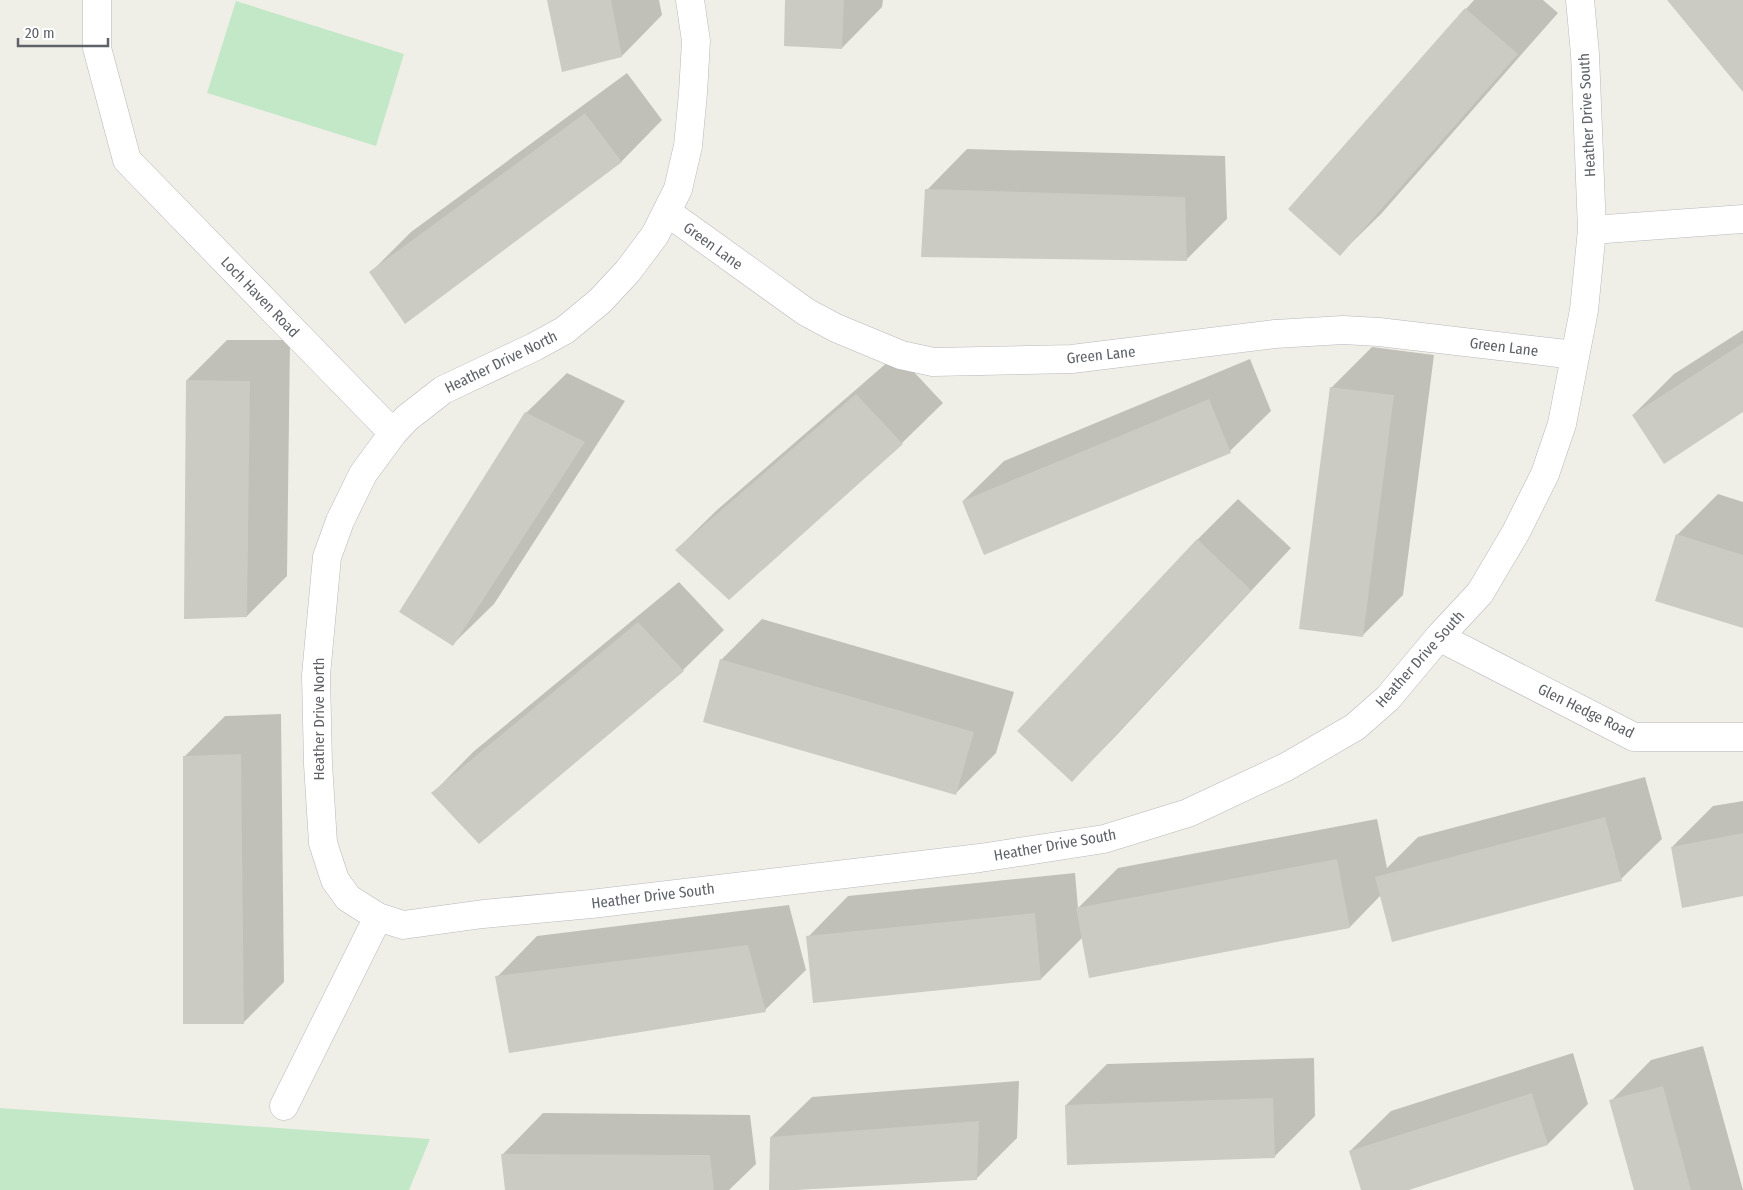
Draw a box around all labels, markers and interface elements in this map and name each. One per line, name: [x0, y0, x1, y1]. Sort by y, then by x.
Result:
scale bar: [18, 15, 108, 47]
text: 20 m: [25, 24, 55, 42]
street label: Heather Drive South: [1575, 53, 1599, 177]
street label: Green Lane: [680, 218, 746, 274]
street label: Loch Haven Road: [217, 253, 303, 341]
street label: Heather Drive North: [442, 327, 560, 397]
street label: Green Lane: [1469, 334, 1539, 360]
street label: Green Lane: [1066, 342, 1136, 368]
street label: Heather Drive South: [1372, 607, 1468, 711]
street label: Heather Drive North: [310, 657, 328, 781]
street label: Glen Hedge Road: [1535, 680, 1637, 742]
street label: Heather Drive South: [992, 825, 1118, 865]
street label: Heather Drive South: [590, 880, 716, 912]

